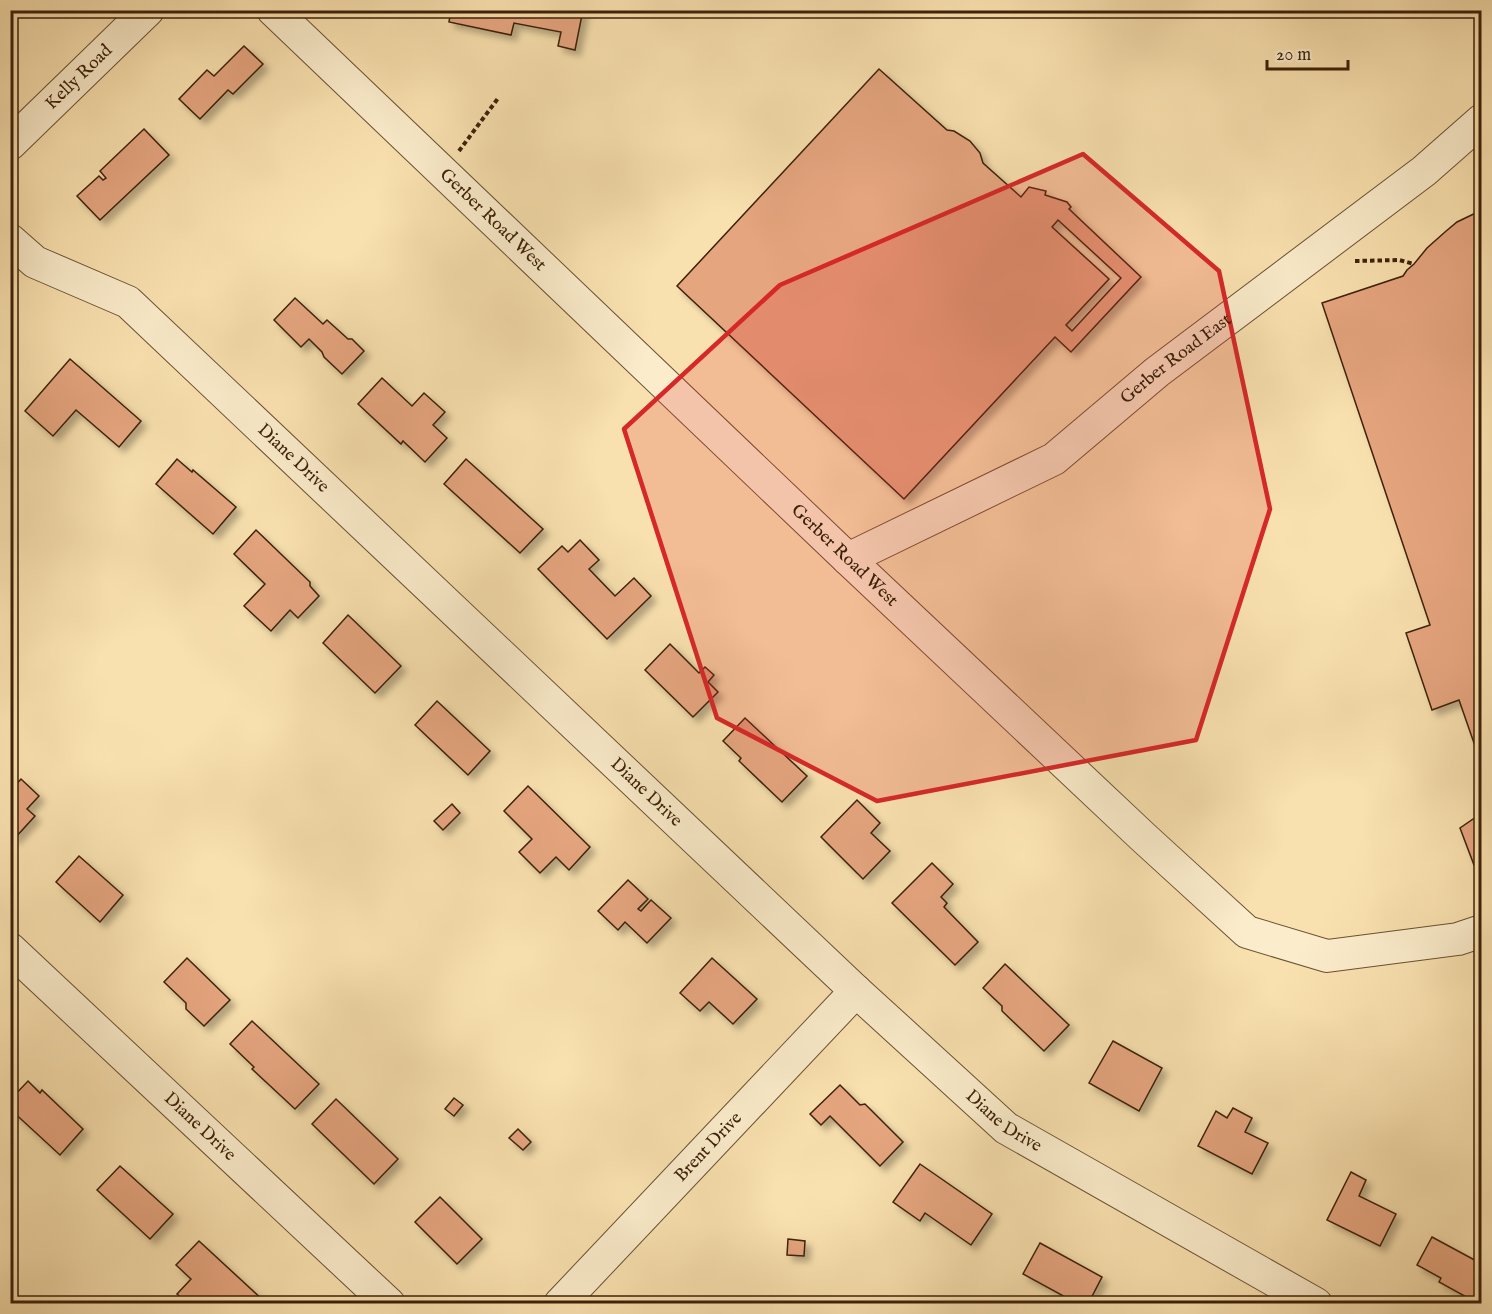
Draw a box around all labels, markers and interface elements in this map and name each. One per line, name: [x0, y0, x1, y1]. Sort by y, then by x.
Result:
scale bar: [1267, 33, 1348, 71]
street label: Kelly Road: [41, 39, 117, 115]
text: 20 m: [1276, 44, 1311, 67]
street label: Gerber Road West: [435, 164, 551, 276]
street label: Gerber Road East: [1116, 308, 1236, 409]
street label: Diane Drive: [252, 419, 334, 498]
street label: Gerber Road West: [786, 499, 903, 612]
street label: Diane Drive: [605, 753, 687, 832]
street label: Diane Drive: [960, 1085, 1046, 1157]
street label: Diane Drive: [159, 1087, 241, 1166]
street label: Brent Drive: [670, 1107, 747, 1187]

